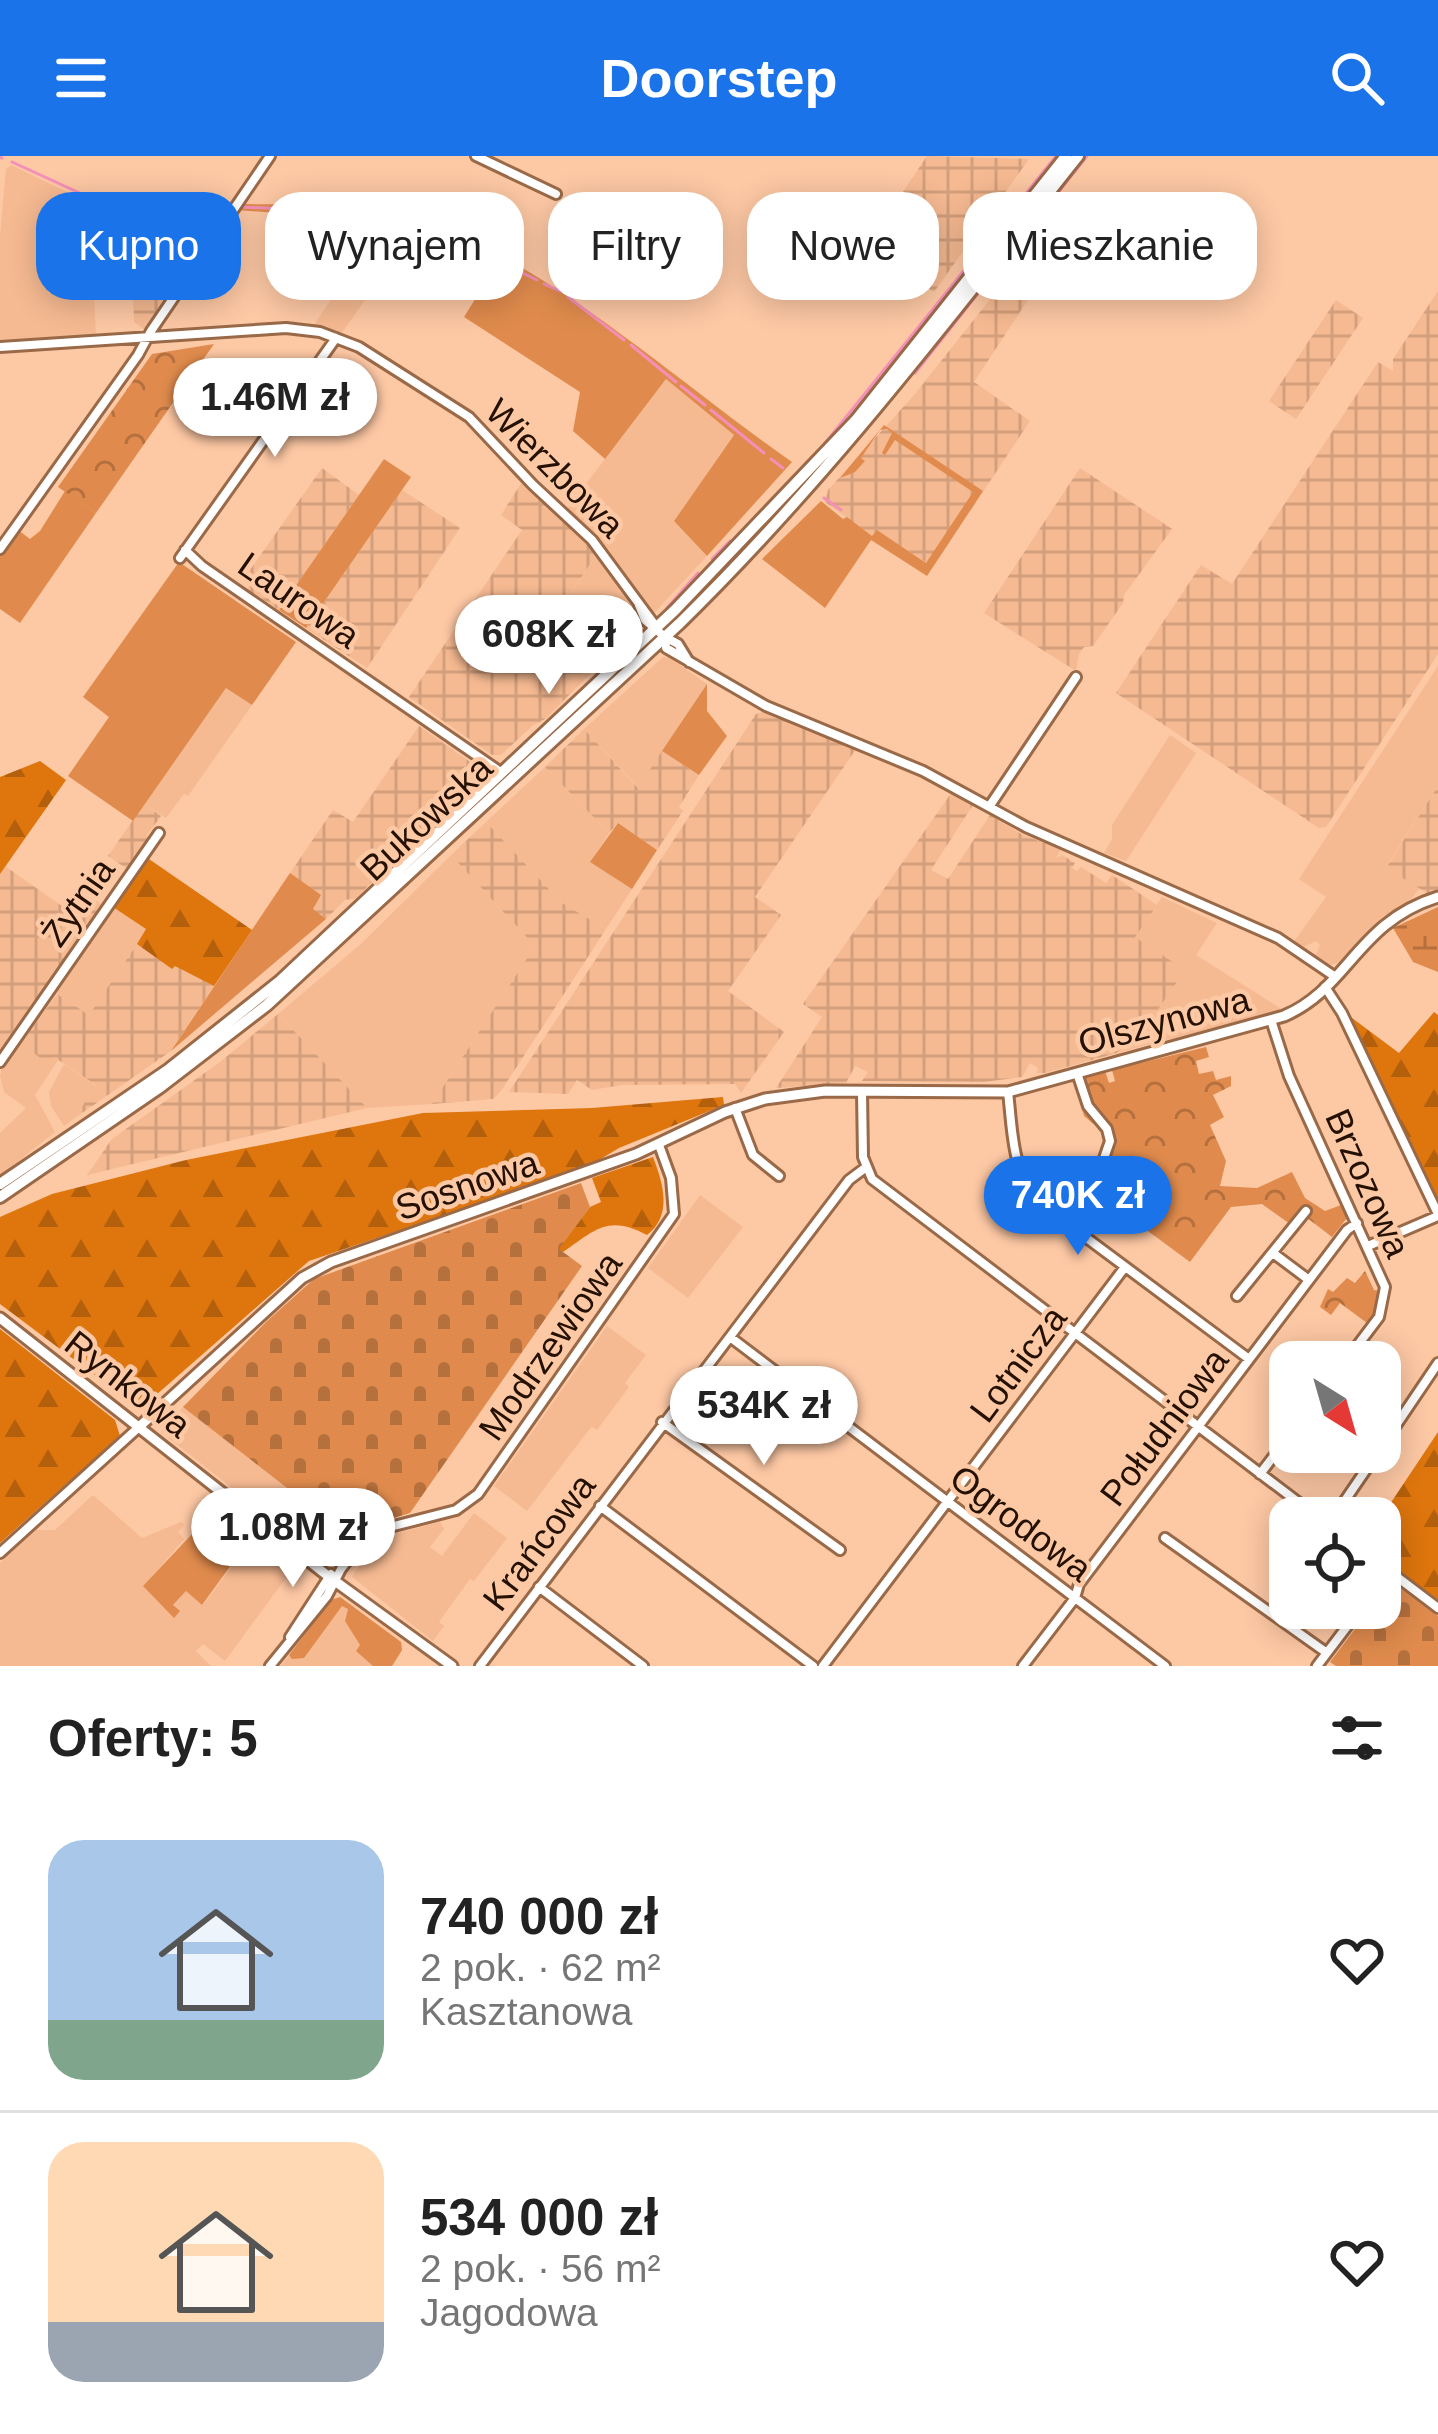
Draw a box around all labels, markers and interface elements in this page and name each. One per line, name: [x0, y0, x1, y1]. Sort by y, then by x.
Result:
icon: menu: [48, 45, 114, 111]
icon: search: [1324, 45, 1390, 111]
text: Doorstep: [600, 48, 838, 108]
chip: Kupno: [36, 192, 241, 300]
chip: Wynajem: [265, 192, 524, 300]
chip: Filtry: [548, 192, 723, 300]
chip: Nowe: [747, 192, 939, 300]
chip: Mieszkanie: [963, 192, 1257, 300]
pin: 1.46M zł: [151, 358, 399, 460]
text: 1.46M zł: [200, 375, 350, 418]
street label: Wierzbowa: [478, 391, 633, 546]
street label: Laurowa: [231, 544, 368, 657]
pin: 608K zł: [438, 595, 660, 697]
text: 608K zł: [482, 612, 616, 655]
street label: Bukowska: [352, 746, 501, 889]
street label: Żytnia: [33, 849, 123, 954]
street label: Olszynowa: [1074, 978, 1255, 1064]
street label: Brzozowa: [1317, 1102, 1419, 1264]
street label: Sosnowa: [390, 1141, 545, 1228]
pin: 740K zł: [967, 1156, 1189, 1258]
text: 740K zł: [1011, 1173, 1145, 1216]
street label: Modrzewiowa: [470, 1243, 630, 1448]
street label: Lotnicza: [961, 1297, 1075, 1430]
street label: Rynkowa: [57, 1322, 200, 1446]
street label: Południowa: [1092, 1340, 1237, 1514]
north arrow: [1269, 1341, 1401, 1473]
map controls: [1269, 1341, 1401, 1629]
pin: 534K zł: [653, 1366, 875, 1468]
text: 534K zł: [697, 1383, 831, 1426]
street label: Ogrodowa: [942, 1457, 1100, 1590]
street label: Krańcowa: [474, 1465, 604, 1618]
pin: 1.08M zł: [169, 1488, 417, 1590]
button: locate: [1269, 1497, 1401, 1629]
text: 1.08M zł: [218, 1505, 368, 1548]
icon: filters: [1324, 1705, 1390, 1771]
text: Oferty: 5: [48, 1710, 258, 1767]
icon: home: [144, 1888, 288, 2032]
text: 740 000 zł: [420, 1888, 658, 1945]
icon: heart: [1324, 1927, 1390, 1993]
text: 2 pok. · 62 m²: [420, 1946, 661, 1989]
text: Kasztanowa: [420, 1990, 632, 2033]
text: 534 000 zł: [420, 2189, 658, 2246]
icon: home: [144, 2190, 288, 2334]
icon: heart: [1324, 2229, 1390, 2295]
text: 2 pok. · 56 m²: [420, 2247, 661, 2290]
text: Jagodowa: [420, 2291, 598, 2334]

